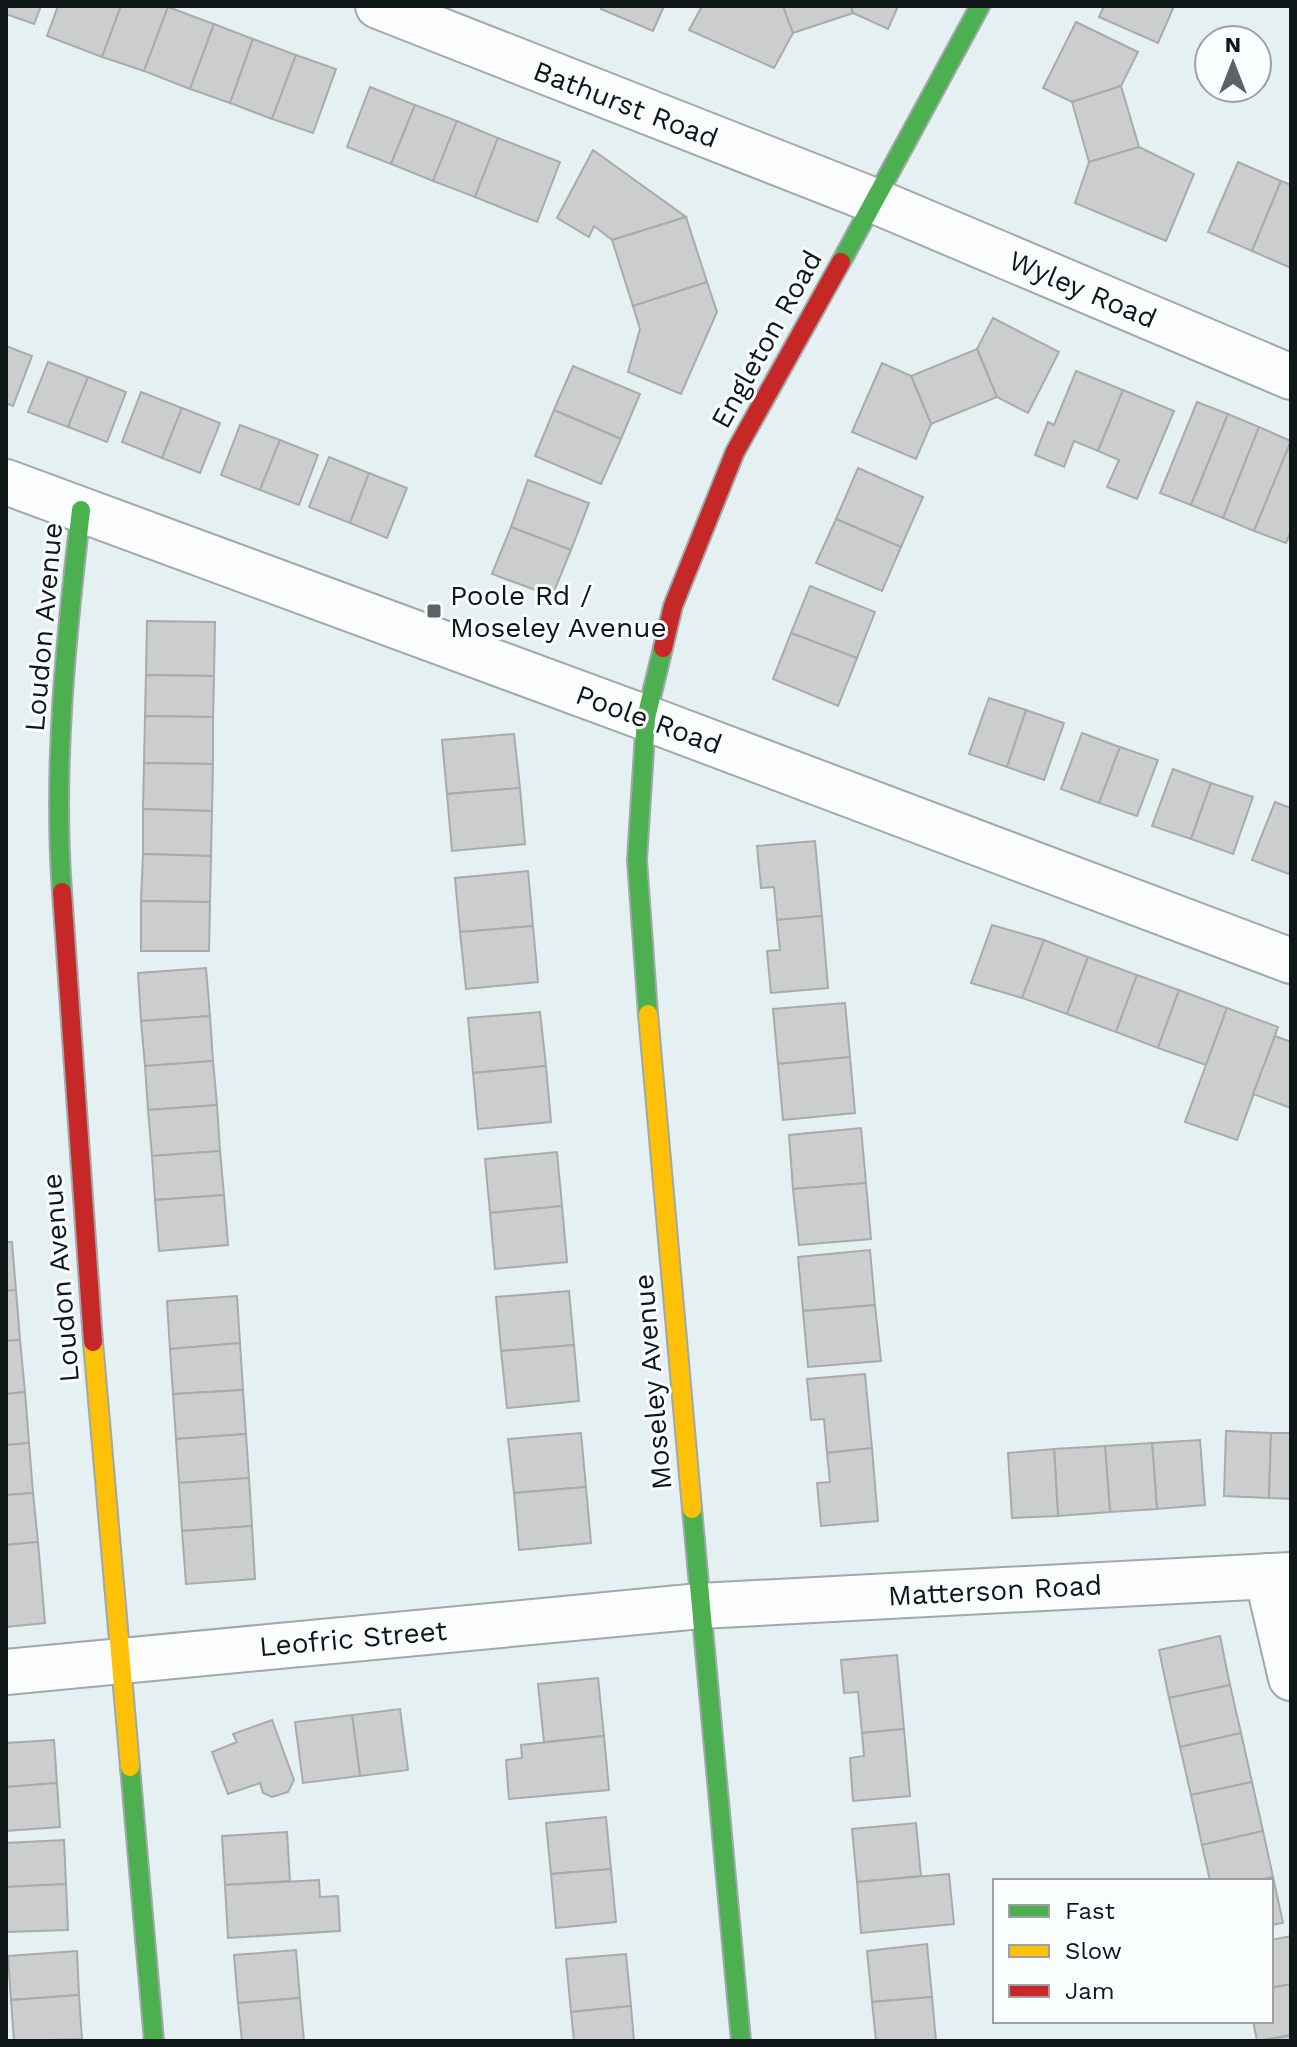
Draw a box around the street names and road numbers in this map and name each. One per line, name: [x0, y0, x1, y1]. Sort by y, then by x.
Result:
street label: Bathurst Road: [529, 54, 723, 155]
street label: Wyley Road: [1004, 244, 1162, 335]
street label: Engleton Road: [704, 245, 829, 434]
street label: Loudon Avenue: [18, 521, 69, 733]
street label: Poole Road: [571, 678, 726, 761]
street label: Loudon Avenue: [35, 1172, 86, 1384]
street label: Moseley Avenue: [627, 1273, 678, 1491]
street label: Matterson Road: [887, 1568, 1103, 1613]
street label: Leofric Street: [258, 1614, 449, 1663]

